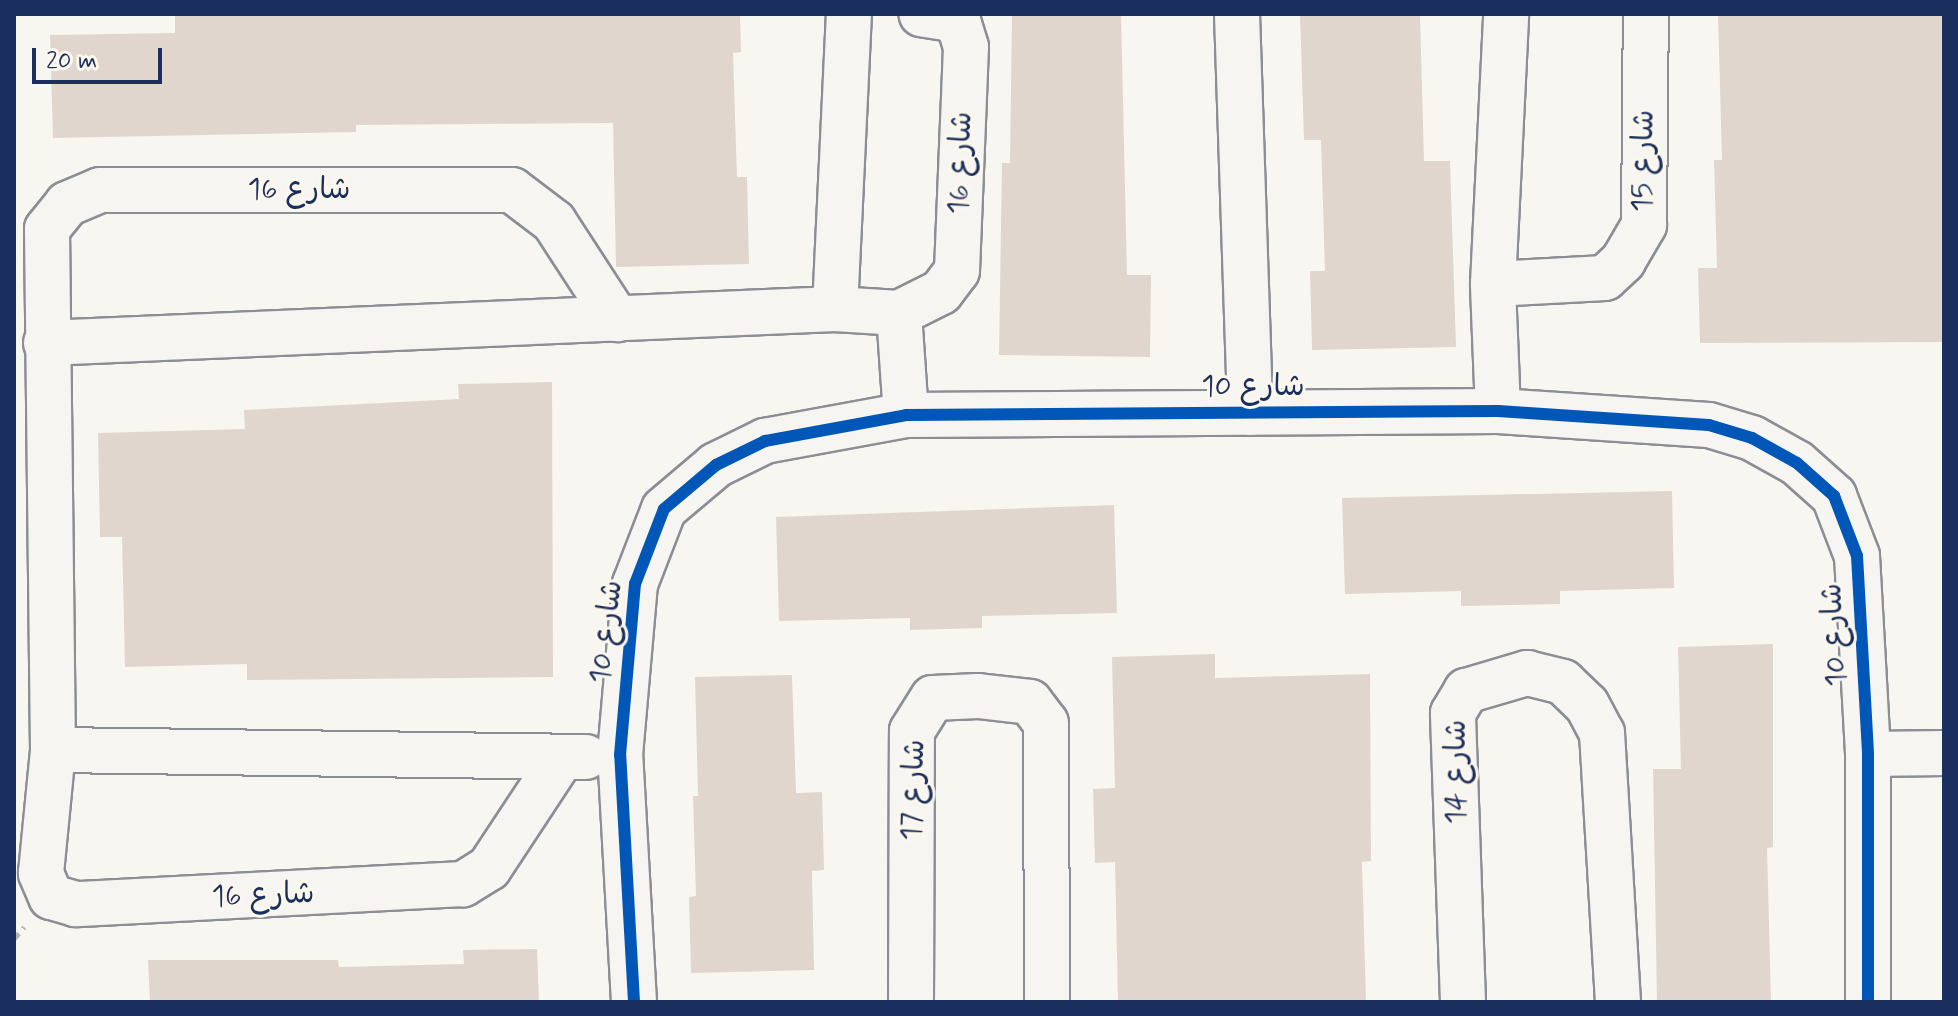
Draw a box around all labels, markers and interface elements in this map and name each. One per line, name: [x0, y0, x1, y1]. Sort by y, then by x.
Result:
scale bar: [36, 32, 166, 82]
text: 20 m: [46, 46, 97, 77]
street label: شارع 15: [1625, 109, 1663, 213]
street label: شارع 16: [941, 111, 981, 215]
street label: شارع 16: [247, 172, 351, 208]
street label: شارع 10: [1201, 369, 1305, 405]
street label: شارع 10: [583, 578, 631, 686]
street label: شارع 10: [1814, 582, 1856, 688]
street label: شارع 14: [1439, 720, 1475, 824]
street label: شارع 17: [894, 739, 934, 841]
street label: شارع 16: [211, 876, 315, 916]

